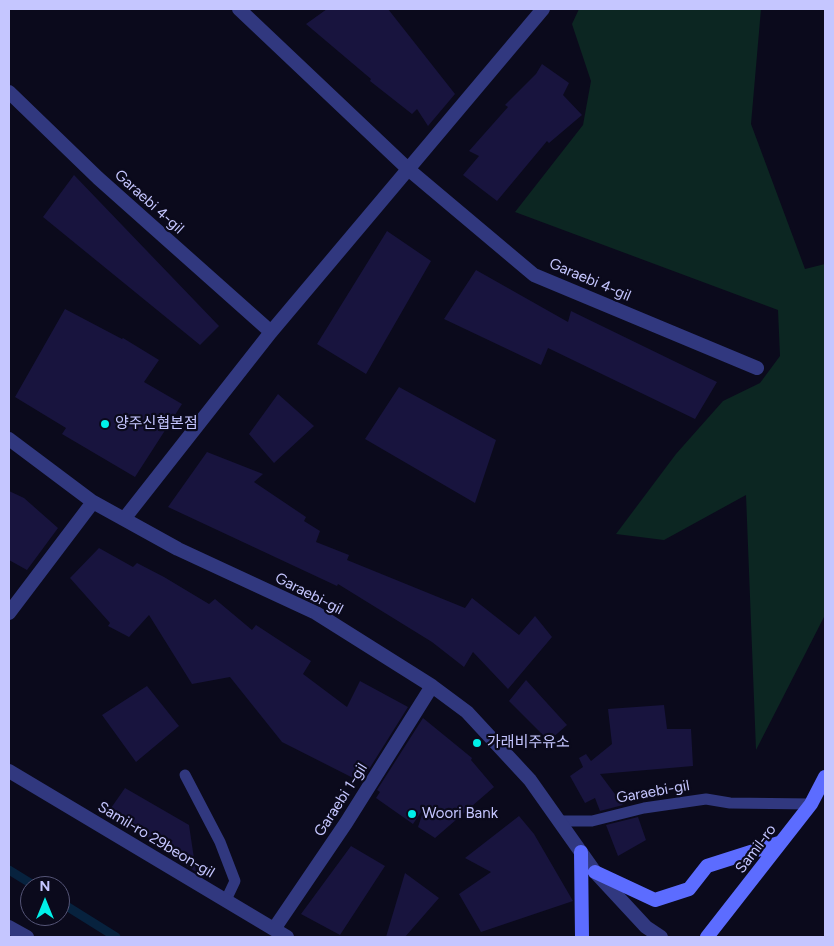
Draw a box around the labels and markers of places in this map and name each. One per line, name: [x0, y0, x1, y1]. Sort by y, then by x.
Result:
place label: 양주신협본점: [115, 415, 198, 433]
marker: 양주신협본점: [99, 418, 111, 430]
place label: 가래비주유소: [487, 734, 570, 752]
marker: 가래비주유소: [471, 737, 483, 749]
place label: Woori Bank: [422, 805, 498, 823]
marker: Woori Bank: [406, 808, 418, 820]

